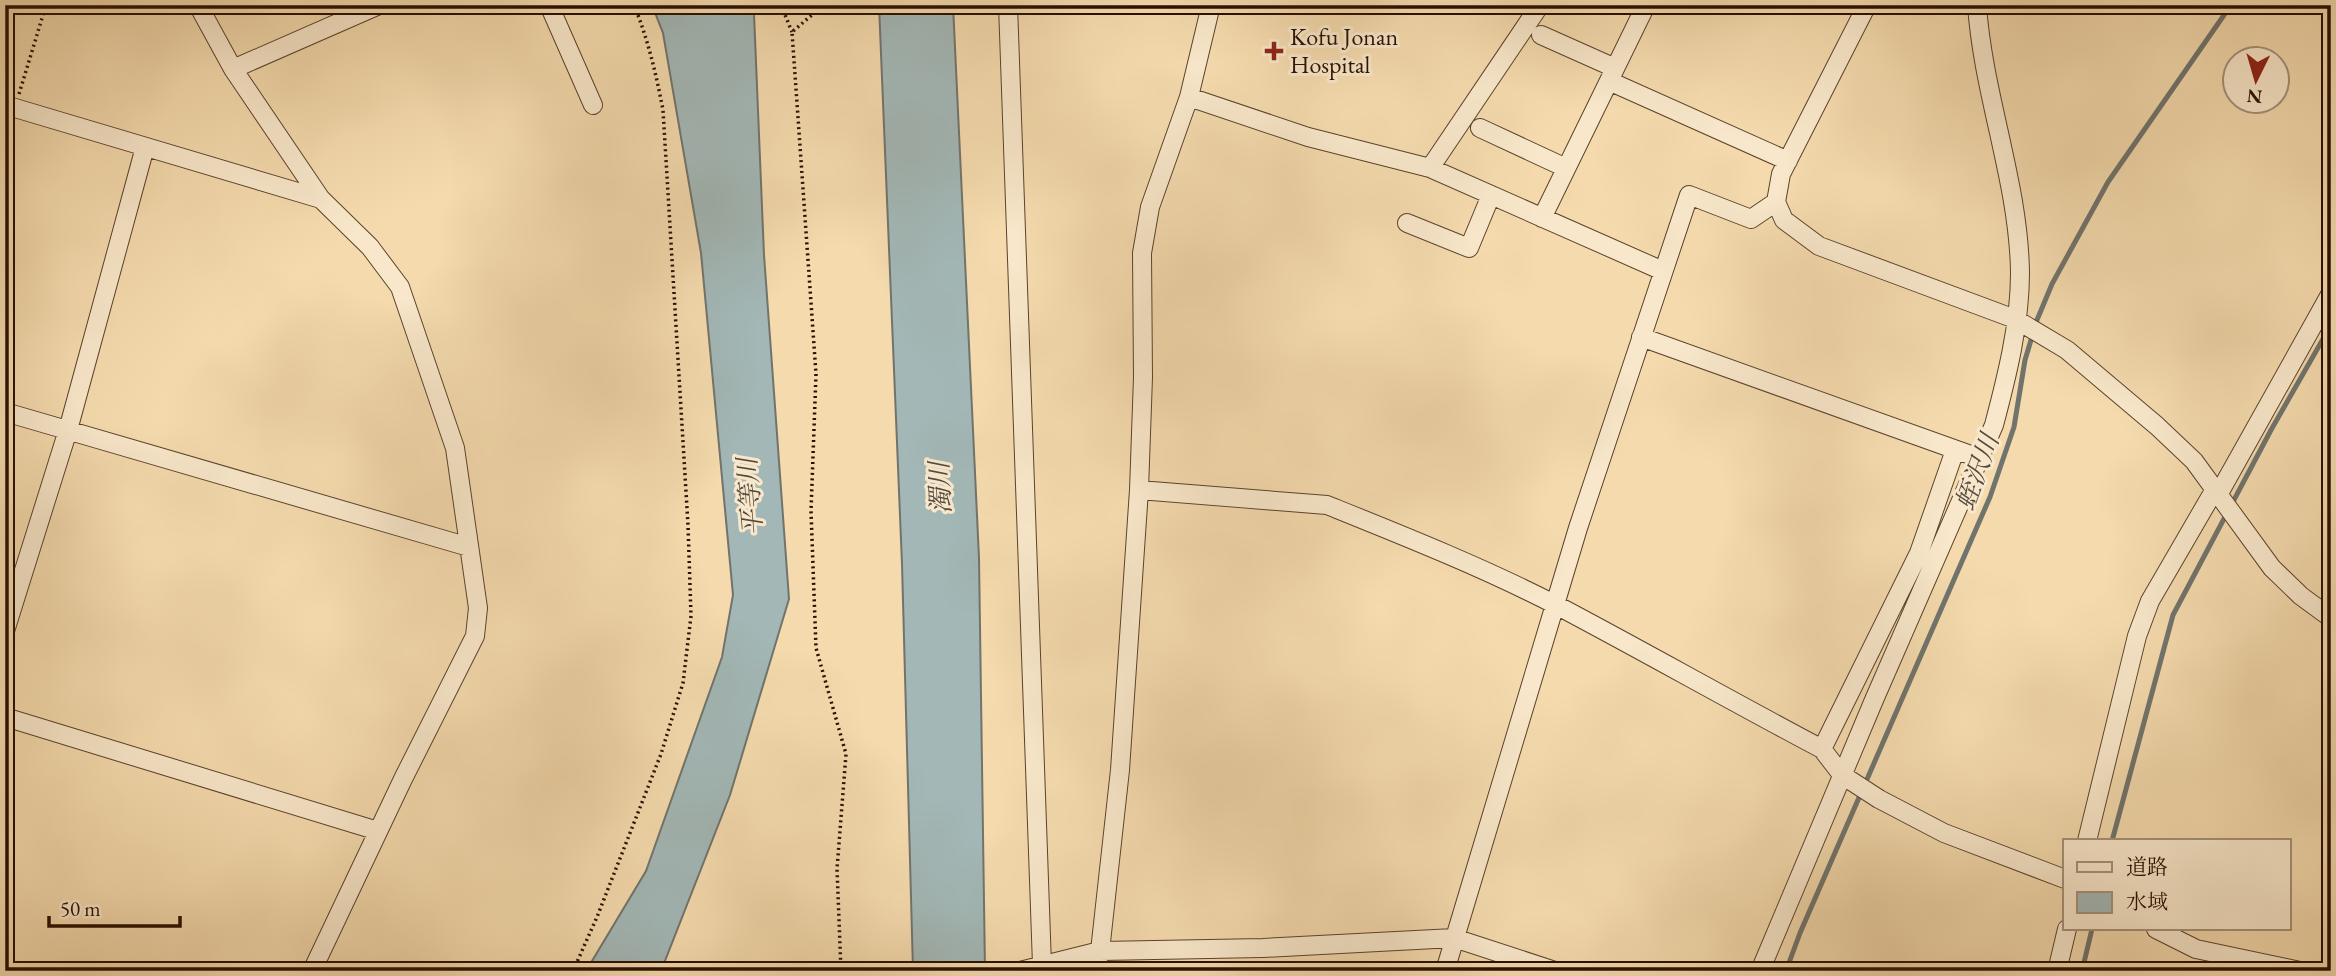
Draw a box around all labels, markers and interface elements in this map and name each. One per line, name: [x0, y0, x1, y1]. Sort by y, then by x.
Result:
place label: Kofu Jonan Hospital: [1290, 21, 1399, 80]
marker: Kofu Jonan Hospital: [1264, 41, 1284, 61]
north arrow: [2220, 46, 2290, 116]
text: N: [2245, 83, 2263, 110]
water label: 蛭沢川: [1948, 427, 2007, 514]
water label: 平等川: [729, 454, 770, 537]
water label: 濁川: [922, 458, 958, 515]
legend: [2063, 839, 2290, 930]
text: 道路: [2126, 853, 2168, 880]
scale bar: [49, 885, 180, 929]
text: 水域: [2126, 888, 2168, 915]
text: 50 m: [60, 895, 101, 922]

